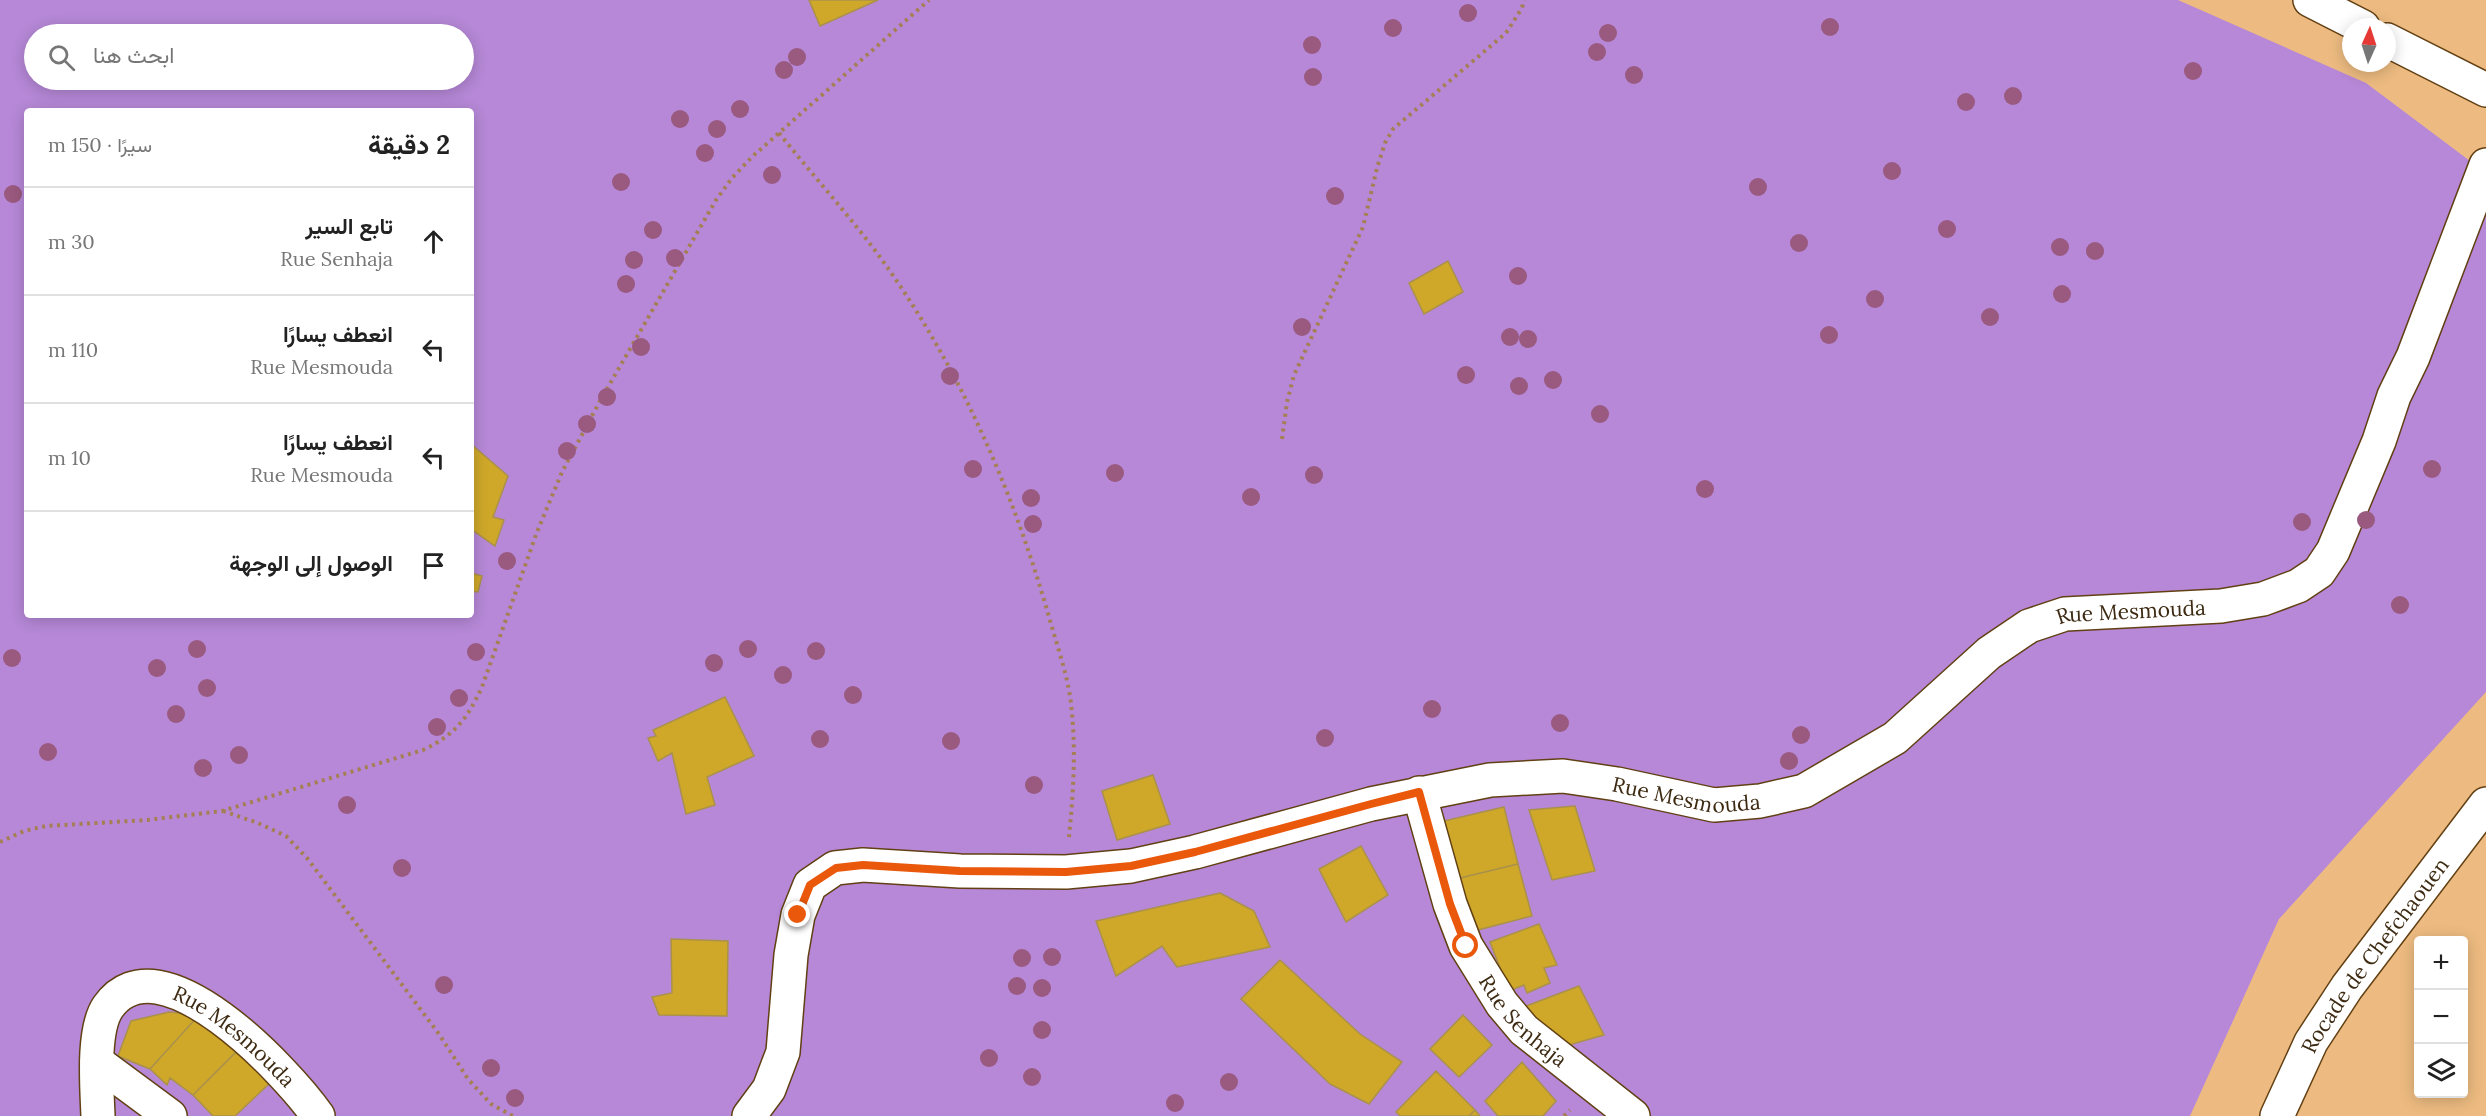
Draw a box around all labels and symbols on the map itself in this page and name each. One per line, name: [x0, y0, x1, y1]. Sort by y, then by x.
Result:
north arrow: [2342, 18, 2396, 72]
street label: Rue Mesmouda: [2052, 593, 2207, 630]
street label: Rue Mesmouda: [1610, 770, 1762, 819]
street label: Rocade de Chefchaouen: [2294, 852, 2454, 1057]
route end: [784, 901, 810, 927]
route start: [1452, 932, 1478, 958]
street label: Rue Senhaja: [1473, 969, 1573, 1073]
street label: Rue Mesmouda: [169, 979, 302, 1093]

